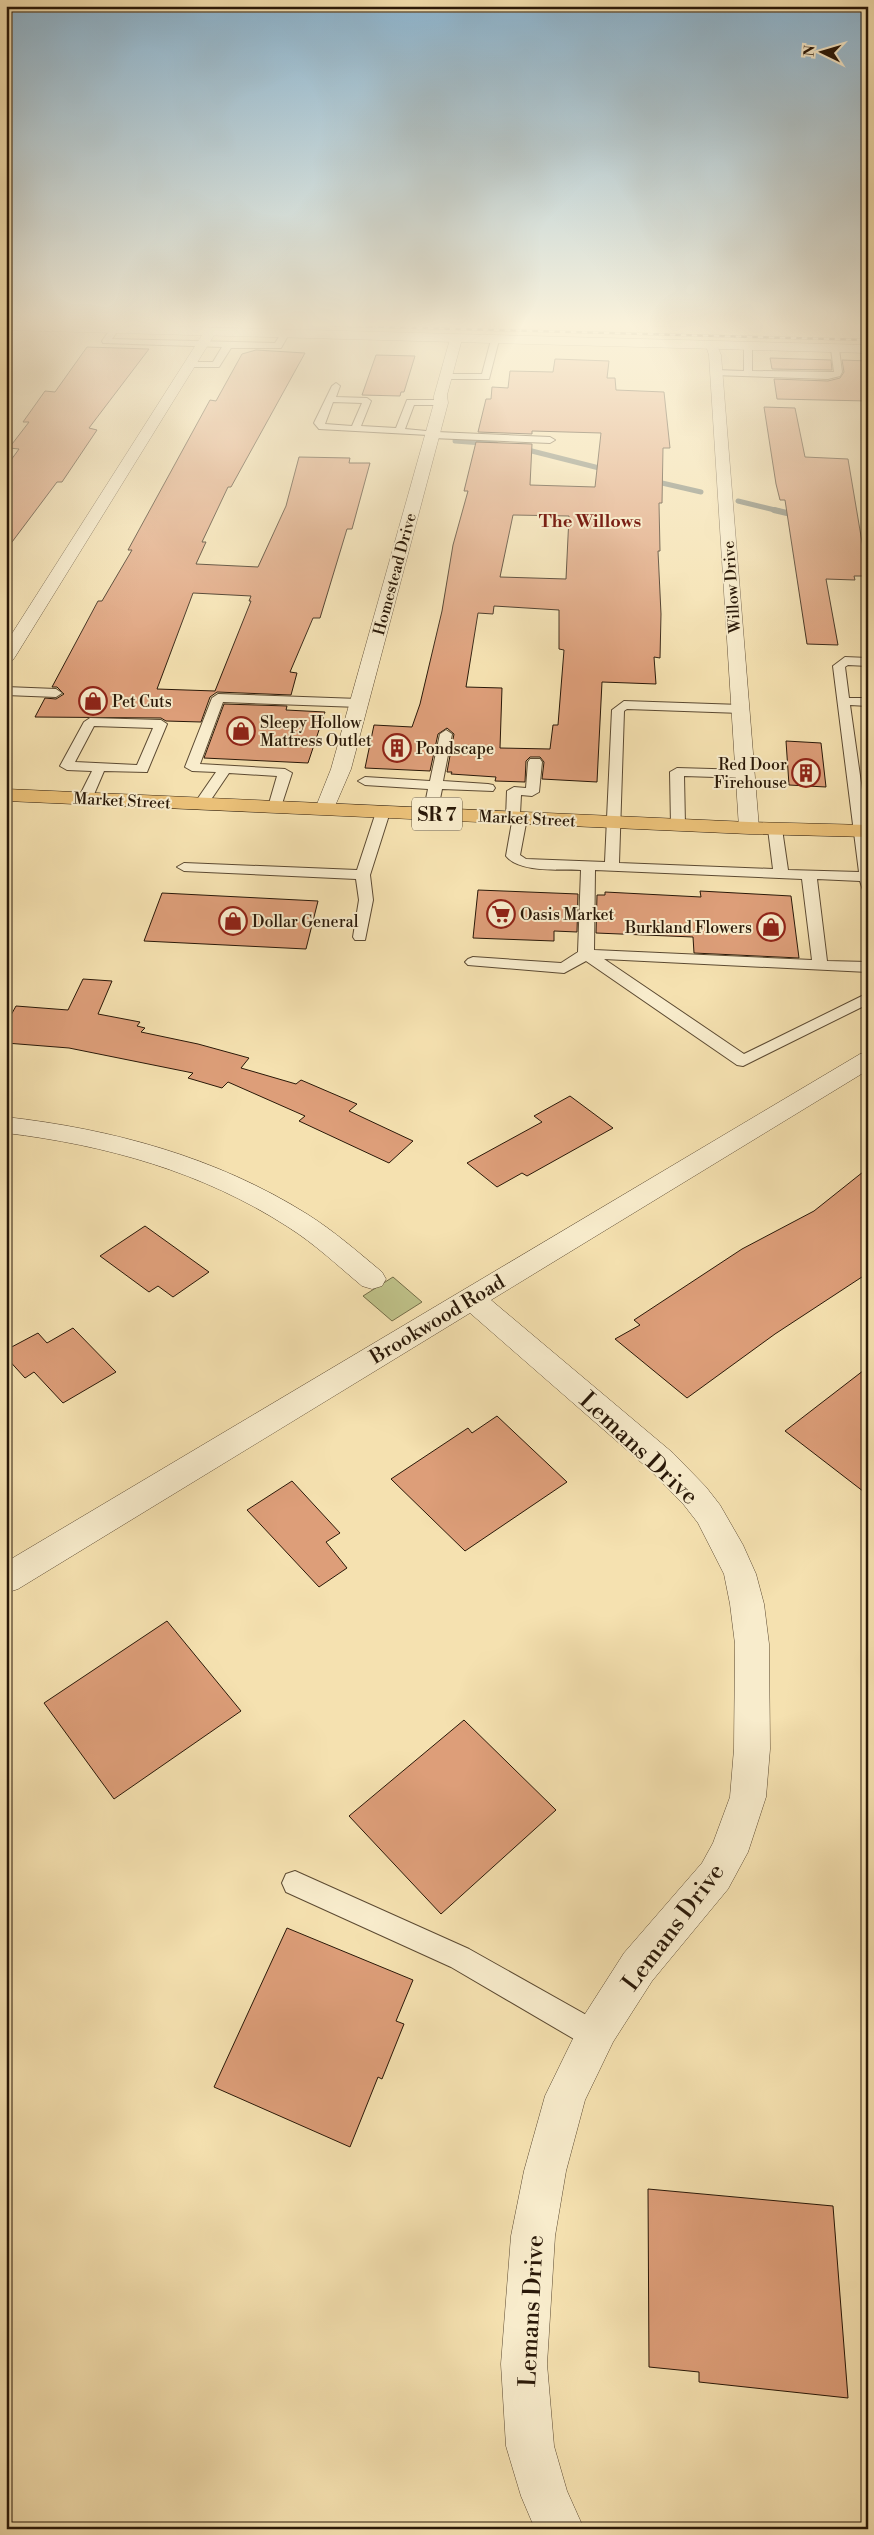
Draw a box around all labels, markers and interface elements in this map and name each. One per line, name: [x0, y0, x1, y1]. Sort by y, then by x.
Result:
north arrow: [796, 28, 846, 78]
text: N: [801, 45, 819, 57]
district label: The Willows: [539, 510, 641, 533]
street label: Homestead Drive: [369, 511, 421, 638]
street label: Willow Drive: [719, 540, 745, 635]
shop icon: Pet Cuts: [78, 686, 108, 716]
place label: Pet Cuts: [112, 692, 172, 712]
place label: Sleepy Hollow Mattress Outlet: [260, 713, 372, 751]
shop icon: Sleepy Hollow Mattress Outlet: [226, 716, 256, 746]
building icon: Pondscape: [382, 733, 412, 763]
place label: Pondscape: [416, 739, 494, 759]
place label: Red Door Firehouse: [714, 755, 787, 793]
building icon: Red Door Firehouse: [791, 758, 821, 788]
street label: Market Street: [73, 788, 172, 814]
road number: SR 7: [412, 798, 462, 831]
street label: Market Street: [478, 806, 577, 832]
supermarket icon: Oasis Market: [486, 899, 516, 929]
place label: Oasis Market: [520, 905, 614, 925]
shop icon: Dollar General: [218, 906, 248, 936]
place label: Dollar General: [252, 912, 359, 932]
shop icon: Burkland Flowers: [756, 912, 786, 942]
place label: Burkland Flowers: [624, 918, 752, 938]
street label: Brookwood Road: [365, 1270, 510, 1371]
street label: Lemans Drive: [572, 1386, 704, 1512]
street label: Lemans Drive: [616, 1858, 732, 1997]
street label: Lemans Drive: [513, 2234, 551, 2388]

